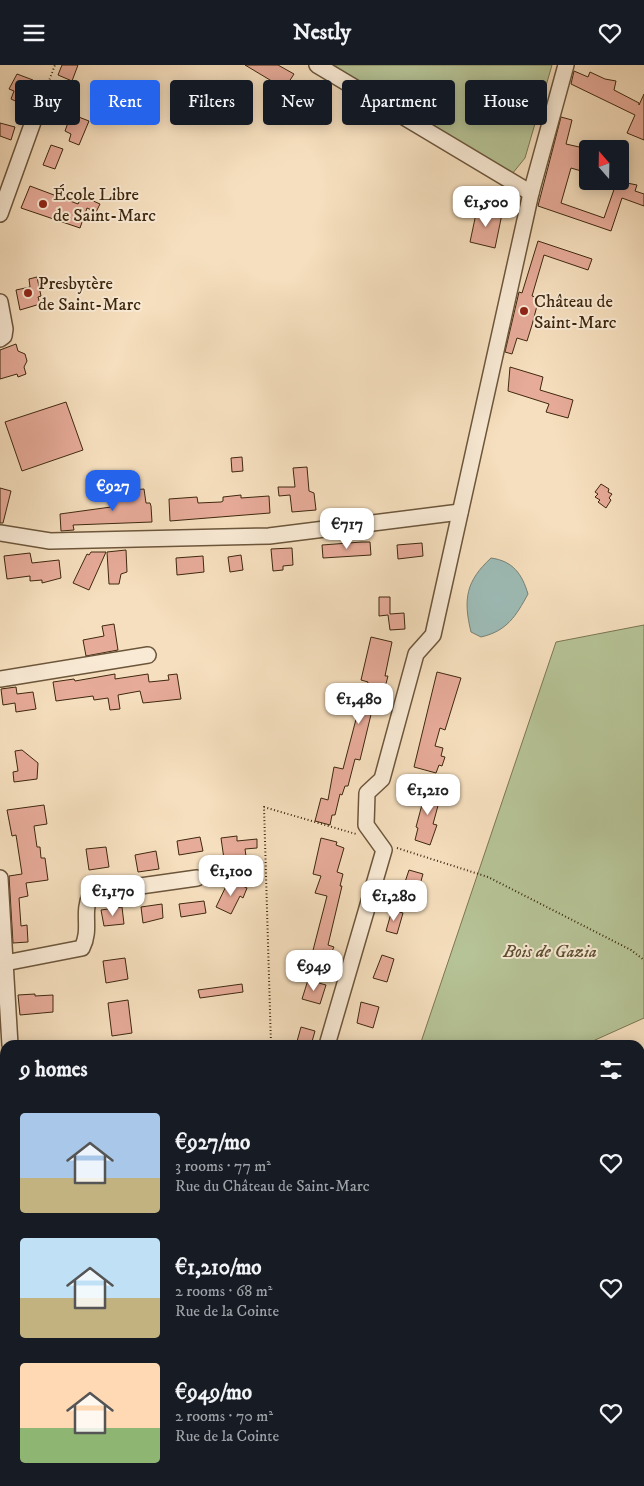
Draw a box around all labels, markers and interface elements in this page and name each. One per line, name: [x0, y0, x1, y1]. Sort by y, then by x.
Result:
icon: menu: [20, 19, 48, 47]
text: Nestly: [293, 19, 351, 46]
icon: heart: [596, 19, 624, 47]
chip: Buy: [15, 80, 80, 125]
chip: Rent: [90, 80, 160, 125]
chip: Filters: [170, 80, 253, 125]
chip: New: [263, 80, 332, 125]
chip: Apartment: [342, 80, 455, 125]
chip: House: [465, 80, 547, 125]
north arrow: [579, 140, 629, 190]
map controls: [579, 140, 629, 190]
place label: École Libre de Saint-Marc: [53, 184, 156, 227]
pin: €1,500: [445, 185, 527, 228]
text: €1,500: [464, 192, 508, 212]
marker: École Libre de Saint-Marc: [37, 198, 49, 210]
place label: Presbytère de Saint-Marc: [38, 273, 141, 316]
marker: Presbytère de Saint-Marc: [22, 287, 34, 299]
place label: Château de Saint-Marc: [534, 291, 617, 334]
marker: Château de Saint-Marc: [518, 305, 530, 317]
pin: €927: [83, 469, 143, 512]
text: €927: [96, 476, 130, 496]
pin: €717: [317, 507, 377, 550]
text: €717: [331, 514, 363, 534]
pin: €1,480: [318, 683, 400, 725]
text: €1,480: [336, 689, 382, 709]
pin: €1,210: [387, 773, 469, 816]
text: €1,210: [407, 780, 449, 800]
pin: €1,100: [190, 855, 272, 897]
text: €1,100: [210, 861, 252, 881]
pin: €1,170: [72, 875, 154, 917]
pin: €1,280: [353, 879, 435, 922]
text: €1,170: [92, 881, 134, 901]
text: €1,280: [372, 886, 416, 906]
park label: Bois de Gazia: [502, 941, 597, 963]
pin: €949: [284, 949, 344, 992]
text: €949: [297, 956, 331, 976]
icon: filters: [597, 1056, 625, 1084]
text: 9 homes: [20, 1057, 88, 1083]
text: €927/mo: [175, 1130, 250, 1156]
icon: home: [60, 1133, 120, 1193]
icon: heart: [597, 1149, 625, 1177]
text: 3 rooms · 77 m²: [175, 1156, 271, 1176]
text: Rue du Château de Saint-Marc: [175, 1176, 370, 1196]
text: €1,210/mo: [175, 1255, 262, 1281]
icon: home: [60, 1258, 120, 1318]
icon: heart: [597, 1274, 625, 1302]
text: 2 rooms · 68 m²: [175, 1281, 272, 1301]
text: Rue de la Cointe: [175, 1301, 279, 1321]
text: €949/mo: [175, 1380, 252, 1406]
icon: home: [60, 1383, 120, 1443]
icon: heart: [597, 1399, 625, 1427]
text: 2 rooms · 70 m²: [175, 1406, 273, 1426]
text: Rue de la Cointe: [175, 1426, 279, 1446]

